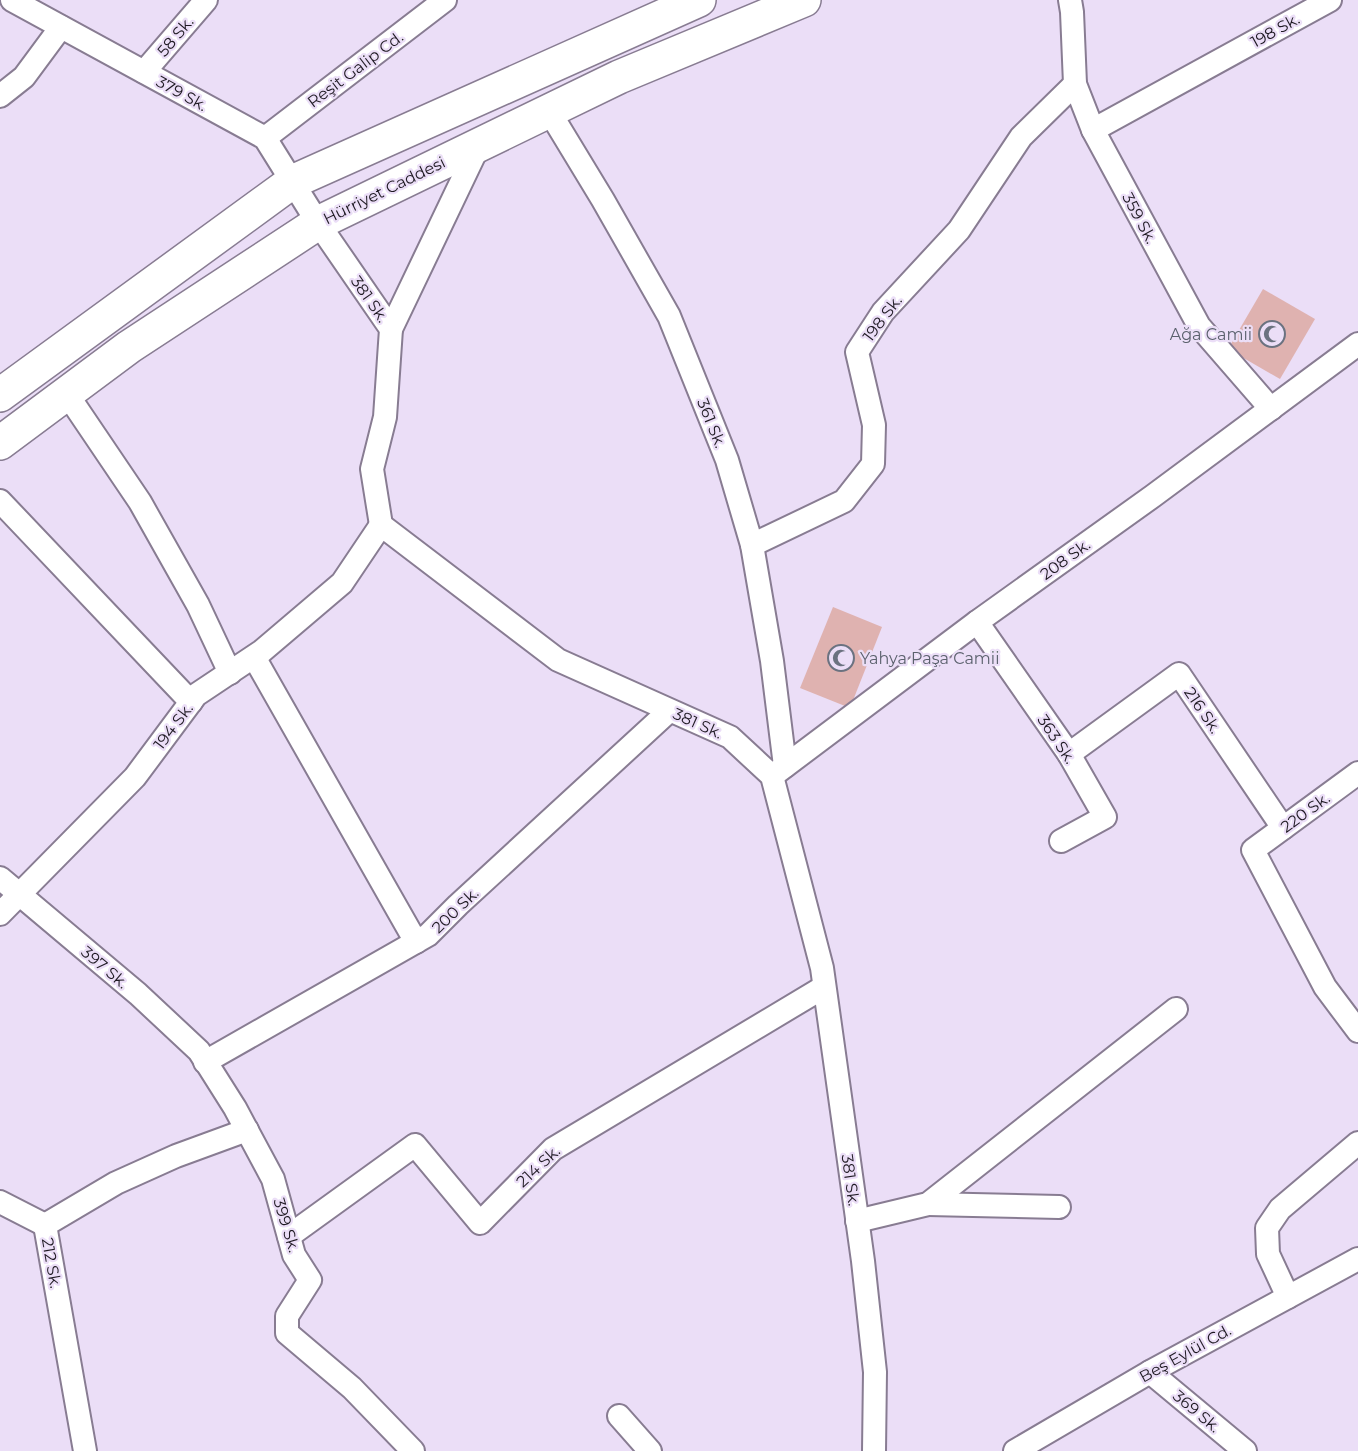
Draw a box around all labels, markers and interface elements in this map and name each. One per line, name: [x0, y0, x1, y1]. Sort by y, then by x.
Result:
street label: 198 Sk.: [1248, 9, 1303, 52]
street label: 58 Sk.: [153, 12, 198, 60]
street label: Reşit Galip Cd.: [304, 27, 407, 111]
street label: 379 Sk.: [153, 72, 210, 115]
street label: Hürriyet Caddesi: [320, 153, 448, 228]
street label: 359 Sk.: [1118, 190, 1161, 247]
street label: 381 Sk.: [347, 272, 392, 326]
street label: 198 Sk.: [859, 291, 906, 345]
mosque icon: Ağa Camii: [1257, 319, 1287, 349]
place label: Ağa Camii: [1170, 325, 1252, 344]
street label: 361 Sk.: [693, 396, 730, 451]
street label: 208 Sk.: [1037, 535, 1094, 584]
mosque icon: Yahya Paşa Camii: [826, 643, 856, 673]
place label: Yahya Paşa Camii: [860, 649, 999, 668]
street label: 216 Sk.: [1180, 684, 1225, 737]
street label: 194 Sk.: [150, 699, 197, 753]
street label: 381 Sk.: [670, 704, 725, 743]
street label: 363 Sk.: [1033, 711, 1080, 767]
street label: 220 Sk.: [1277, 788, 1333, 837]
street label: 200 Sk.: [428, 884, 483, 937]
street label: 397 Sk.: [77, 942, 132, 992]
street label: 214 Sk.: [513, 1141, 564, 1191]
street label: 381 Sk.: [837, 1153, 864, 1207]
street label: 399 Sk.: [269, 1196, 304, 1255]
street label: 212 Sk.: [38, 1236, 65, 1290]
street label: Beş Eylül Cd.: [1136, 1320, 1234, 1386]
street label: 369 Sk.: [1169, 1386, 1224, 1437]

